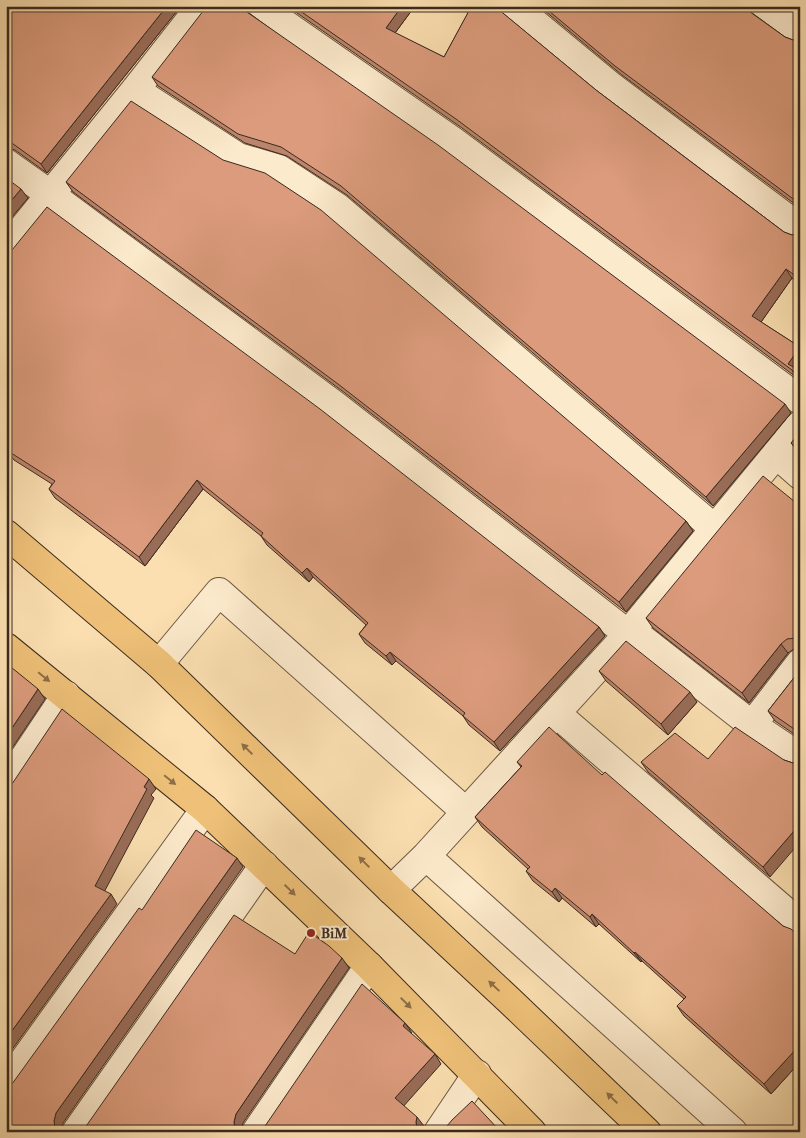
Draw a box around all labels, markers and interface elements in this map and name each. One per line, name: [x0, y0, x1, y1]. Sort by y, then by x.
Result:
one-way arrow: [37, 672, 50, 683]
one-way arrow: [242, 743, 254, 755]
one-way arrow: [164, 774, 176, 785]
one-way arrow: [358, 857, 370, 869]
one-way arrow: [284, 884, 296, 896]
place label: BiM: [321, 925, 347, 942]
marker: BiM: [305, 927, 317, 939]
one-way arrow: [489, 980, 501, 992]
one-way arrow: [400, 997, 412, 1009]
one-way arrow: [606, 1092, 618, 1104]

